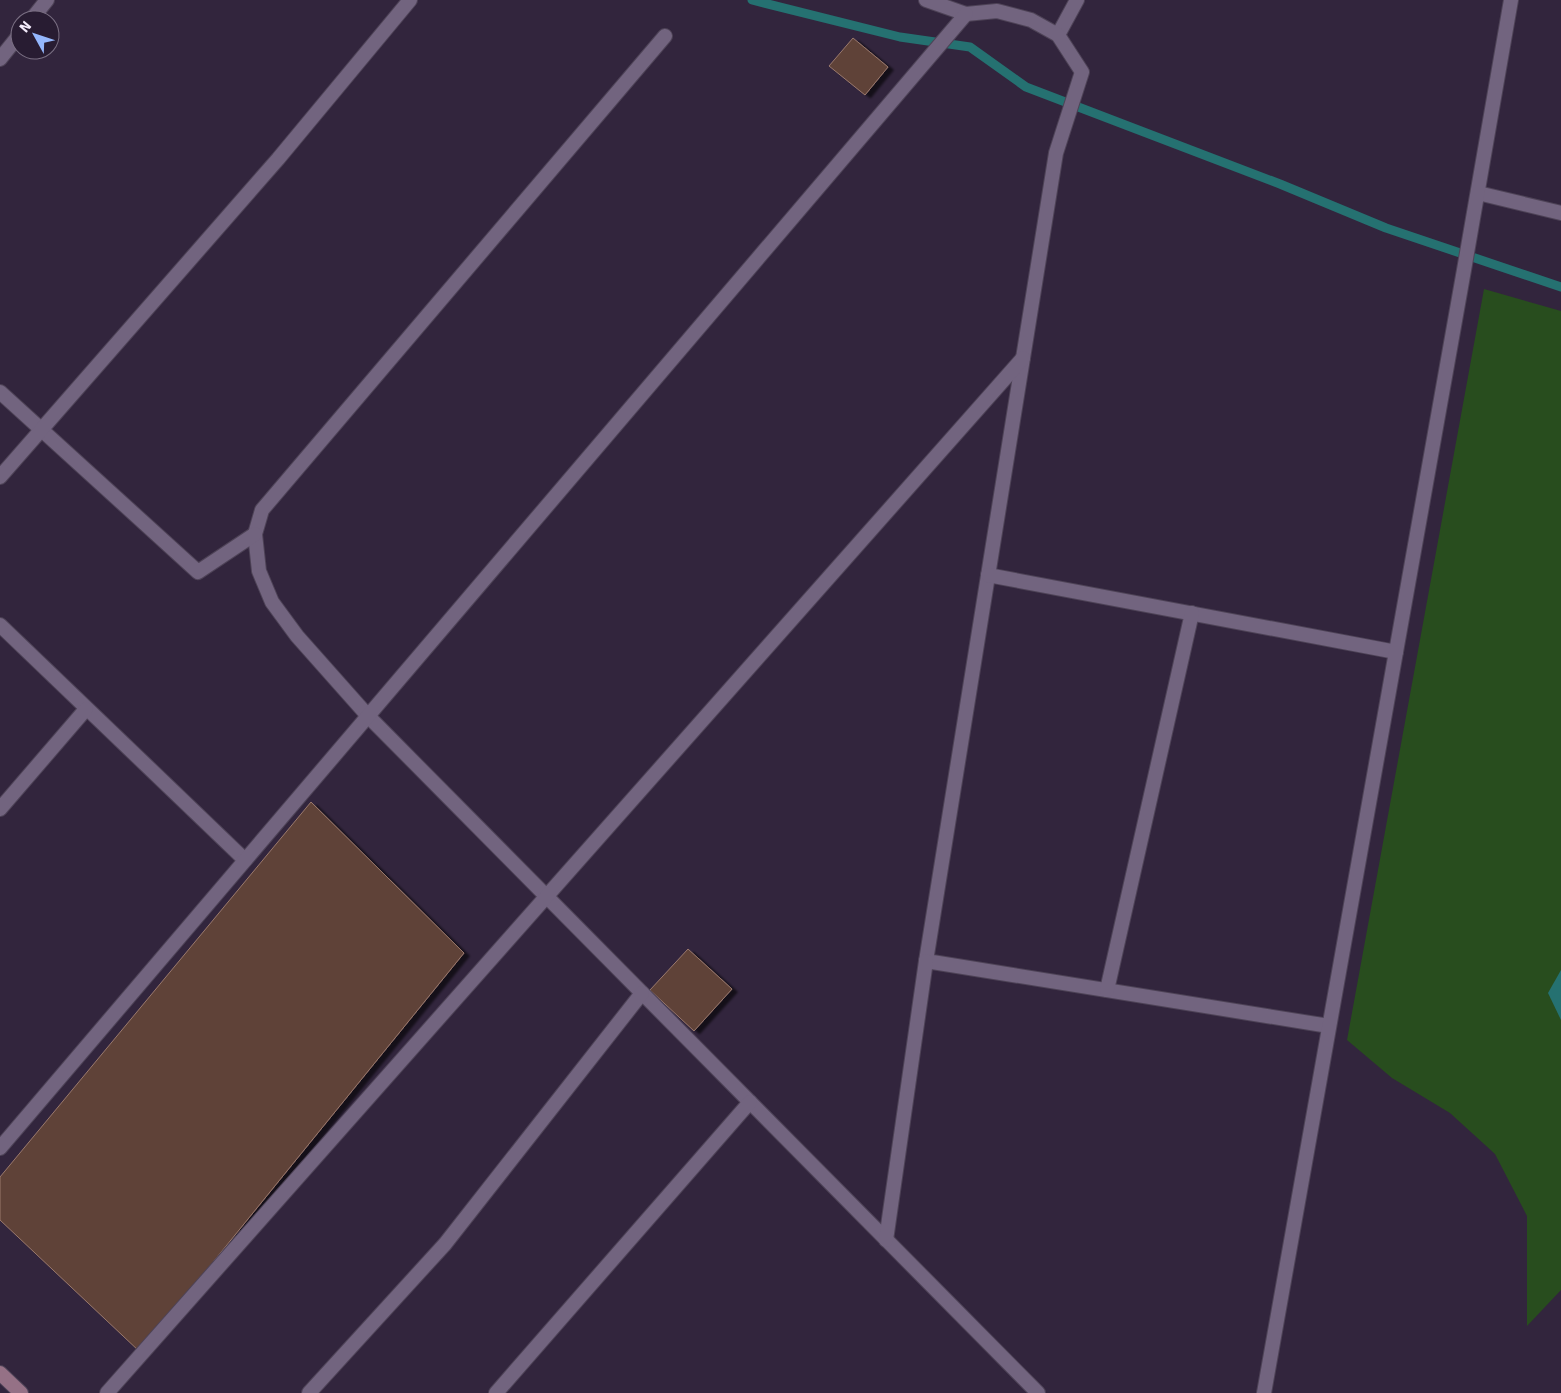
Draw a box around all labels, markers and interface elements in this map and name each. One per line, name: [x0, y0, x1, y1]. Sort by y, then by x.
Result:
north arrow: [10, 10, 60, 60]
text: N: [16, 18, 35, 36]

